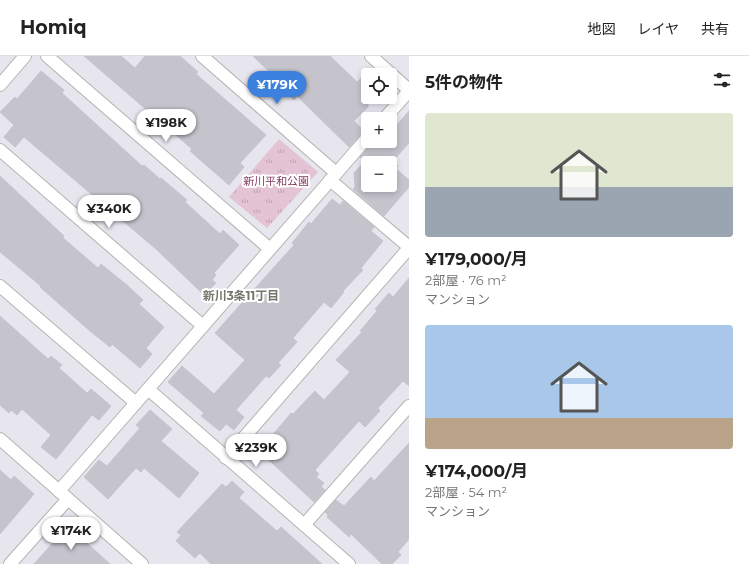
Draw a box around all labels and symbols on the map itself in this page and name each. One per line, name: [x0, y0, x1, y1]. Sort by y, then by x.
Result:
pin: ¥179K: [249, 71, 305, 105]
pin: ¥198K: [138, 109, 194, 143]
park label: 新川平和公園: [243, 174, 309, 188]
pin: ¥340K: [81, 195, 137, 229]
district label: 新川3条11丁目: [203, 288, 279, 303]
pin: ¥239K: [228, 434, 284, 468]
pin: ¥174K: [43, 517, 99, 551]

